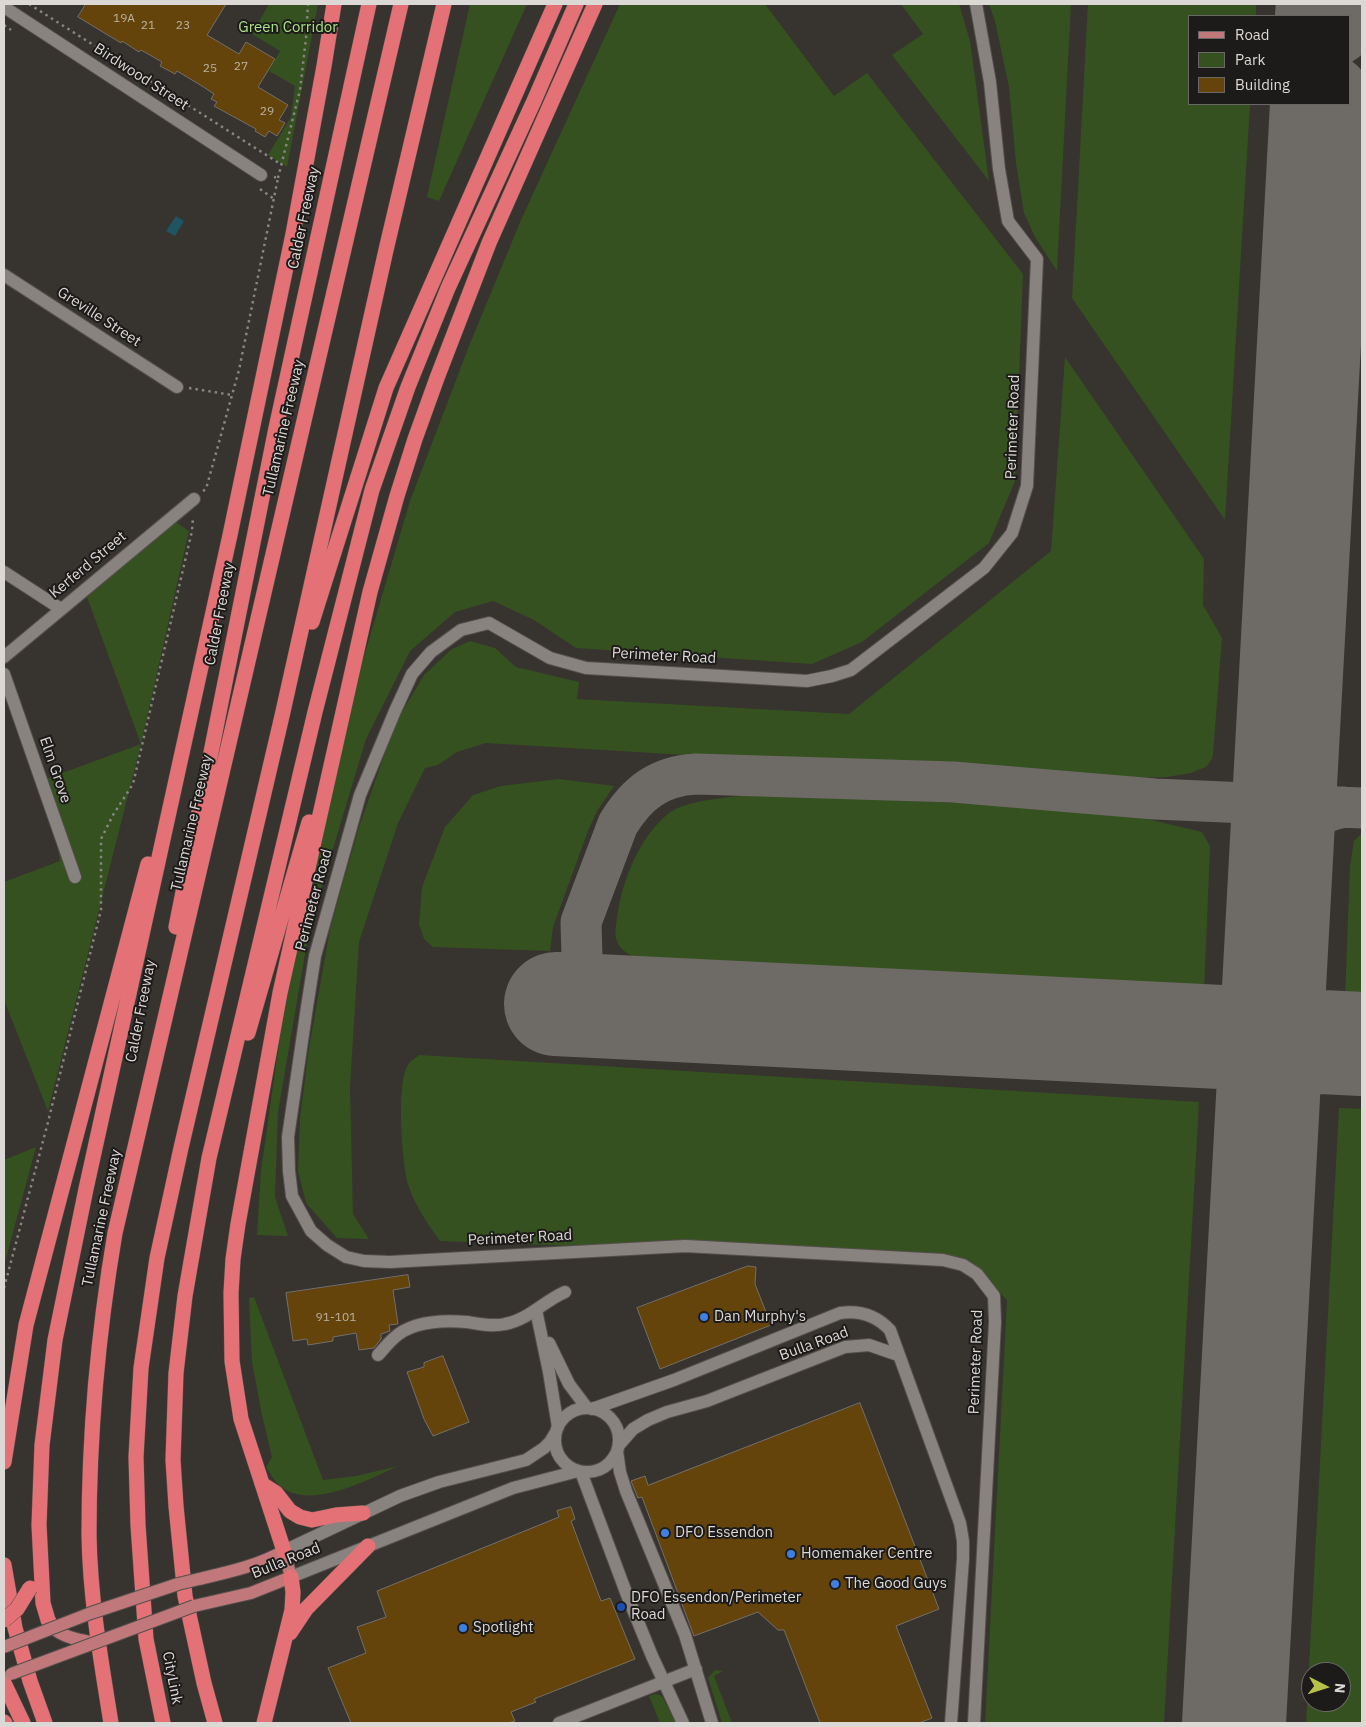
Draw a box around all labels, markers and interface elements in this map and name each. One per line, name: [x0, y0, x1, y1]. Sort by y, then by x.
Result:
house number: 19A: [113, 12, 135, 26]
legend: [1188, 15, 1351, 105]
house number: 21: [141, 19, 155, 33]
house number: 23: [176, 19, 190, 33]
park label: Green Corridor: [238, 19, 338, 37]
text: Road: [1235, 25, 1270, 44]
street label: Birdwood Street: [90, 40, 192, 114]
text: Park: [1235, 50, 1265, 69]
house number: 27: [234, 60, 248, 74]
house number: 25: [203, 62, 217, 76]
text: Building: [1235, 75, 1290, 94]
house number: 29: [260, 105, 274, 119]
street label: Calder Freeway: [284, 165, 324, 271]
street label: Greville Street: [54, 283, 144, 351]
street label: Tullamarine Freeway: [260, 358, 308, 498]
street label: Perimeter Road: [1002, 374, 1024, 480]
street label: Kerferd Street: [46, 528, 130, 602]
street label: Calder Freeway: [201, 561, 239, 667]
street label: Perimeter Road: [611, 644, 717, 668]
street label: Elm Grove: [35, 734, 75, 806]
street label: Tullamarine Freeway: [168, 753, 216, 893]
street label: Perimeter Road: [292, 847, 336, 953]
street label: Calder Freeway: [122, 958, 160, 1064]
street label: Tullamarine Freeway: [79, 1148, 125, 1288]
street label: Perimeter Road: [467, 1226, 573, 1250]
place label: Dan Murphy's: [714, 1308, 806, 1326]
street label: Perimeter Road: [965, 1309, 987, 1415]
house number: 91-101: [316, 1311, 356, 1325]
marker: Dan Murphy's: [698, 1311, 710, 1323]
street label: Bulla Road: [777, 1323, 851, 1365]
place label: DFO Essendon: [675, 1524, 773, 1542]
marker: DFO Essendon: [659, 1527, 671, 1539]
street label: Bulla Road: [249, 1539, 323, 1583]
place label: Homemaker Centre: [801, 1545, 932, 1563]
marker: Homemaker Centre: [785, 1548, 797, 1560]
place label: The Good Guys: [845, 1575, 947, 1593]
marker: The Good Guys: [829, 1578, 841, 1590]
place label: DFO Essendon/Perimeter Road: [631, 1589, 801, 1624]
marker: DFO Essendon/Perimeter Road: [615, 1601, 627, 1613]
place label: Spotlight: [473, 1619, 534, 1637]
marker: Spotlight: [457, 1622, 469, 1634]
street label: CityLink: [158, 1650, 186, 1706]
north arrow: [1301, 1662, 1351, 1712]
text: N: [1331, 1682, 1349, 1694]

